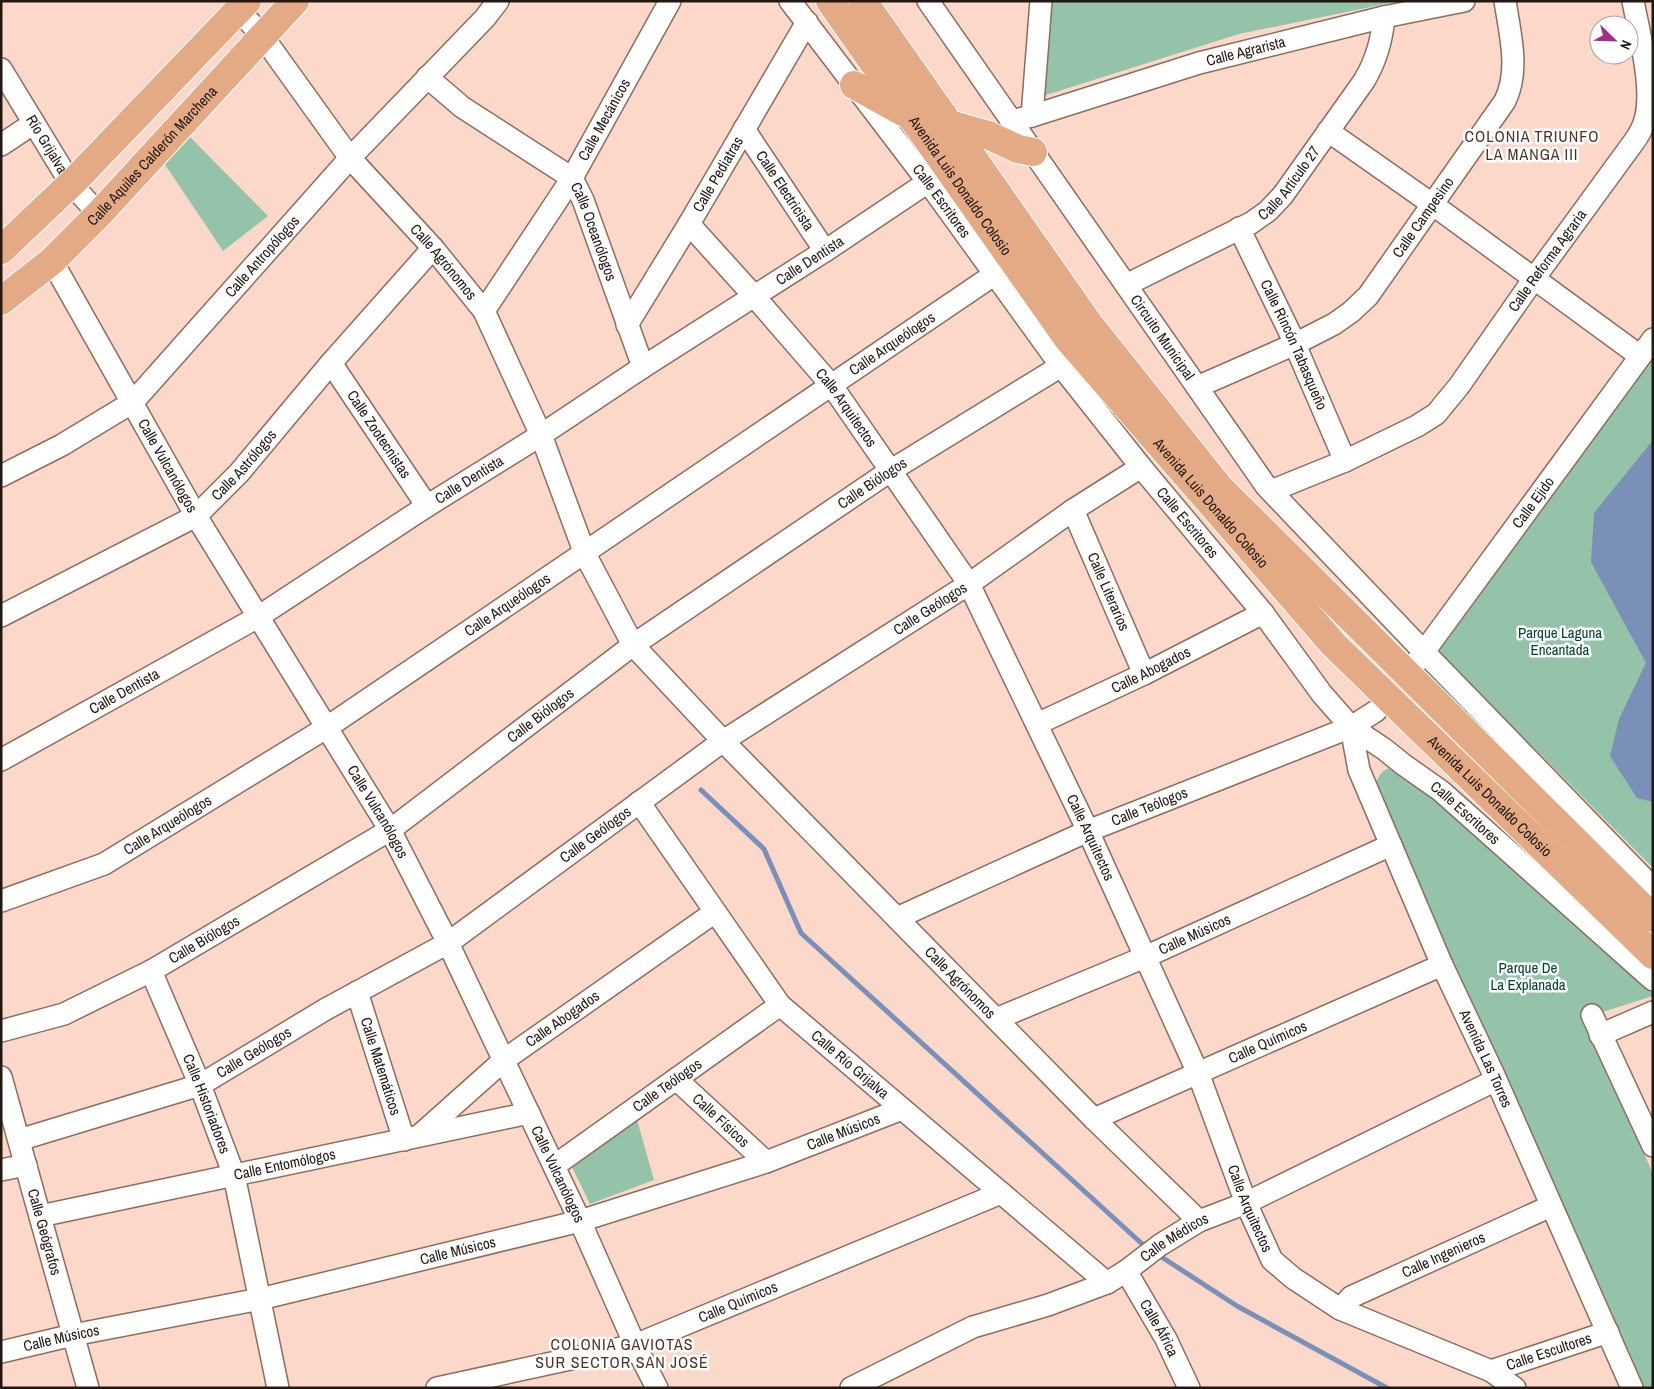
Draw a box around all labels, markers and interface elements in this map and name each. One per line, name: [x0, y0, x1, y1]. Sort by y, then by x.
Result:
north arrow: [1589, 15, 1639, 65]
street label: Calle Agrarista: [1204, 31, 1288, 71]
text: N: [1616, 38, 1636, 52]
street label: Calle Mecánicos: [573, 75, 635, 164]
street label: Calle Aquiles Calderón Marchena: [82, 81, 222, 230]
street label: Río Grijalva: [21, 111, 73, 177]
street label: Avenida Luis Donaldo Colosio: [904, 111, 1017, 260]
district label: COLONIA TRIUNFO LA MANGA III: [1464, 125, 1600, 165]
street label: Calle Pediatras: [687, 132, 748, 216]
street label: Calle Artículo 27: [1253, 142, 1325, 225]
street label: Calle Electricista: [751, 146, 820, 235]
street label: Calle Escritores: [908, 159, 976, 242]
street label: Calle Campesino: [1387, 172, 1459, 262]
street label: Calle Oceanólogos: [566, 178, 622, 284]
street label: Calle Reforma Agraria: [1503, 205, 1591, 316]
street label: Calle Antropólogos: [220, 211, 304, 302]
street label: Calle Agrónomos: [406, 219, 482, 304]
street label: Calle Dentista: [771, 230, 848, 290]
street label: Calle Rincón Tabasqueño: [1256, 276, 1333, 413]
street label: Circuito Municipal: [1126, 290, 1200, 384]
street label: Calle Arqueólogos: [845, 307, 939, 380]
street label: Calle Arquitectos: [811, 363, 882, 451]
street label: Calle Zootecnistas: [342, 386, 416, 482]
street label: Calle Vulcanólogos: [133, 415, 203, 516]
street label: Calle Astrólogos: [206, 425, 281, 505]
street label: Avenida Luis Donaldo Colosio: [1148, 433, 1274, 573]
street label: Calle Dentista: [431, 450, 507, 509]
street label: Calle Biólogos: [833, 452, 911, 514]
street label: Calle Ejido: [1507, 472, 1559, 533]
street label: Calle Escritores: [1152, 482, 1224, 562]
street label: Calle Literarios: [1083, 549, 1135, 634]
street label: Calle Arqueólogos: [460, 568, 554, 641]
street label: Calle Geólogos: [889, 577, 971, 640]
park label: Parque Laguna Encantada: [1518, 622, 1602, 660]
street label: Calle Abogados: [1107, 641, 1194, 698]
street label: Calle Dentista: [85, 663, 163, 719]
street label: Calle Biólogos: [502, 683, 578, 747]
street label: Avenida Luis Donaldo Colosio: [1423, 730, 1557, 861]
street label: Calle Vulcanólogos: [342, 761, 414, 862]
street label: Calle Escritores: [1426, 776, 1505, 849]
street label: Calle Teólogos: [1108, 782, 1191, 831]
street label: Calle Arqueólogos: [119, 790, 215, 860]
street label: Calle Arquitectos: [1062, 791, 1120, 884]
street label: Calle Geólogos: [555, 801, 635, 868]
street label: Calle Músicos: [1155, 908, 1234, 959]
street label: Calle Biólogos: [164, 910, 243, 968]
street label: Calle Agrónomos: [920, 941, 1001, 1023]
park label: Parque De La Explanada: [1490, 957, 1566, 995]
street label: Calle Abogados: [521, 985, 603, 1052]
street label: Avenida Las Torres: [1454, 1005, 1518, 1111]
street label: Calle Matemáticos: [356, 1014, 407, 1118]
street label: Calle Químicos: [1225, 1015, 1310, 1068]
street label: Calle Geólogos: [212, 1021, 295, 1083]
street label: Calle Río Grijalva: [807, 1025, 894, 1103]
street label: Calle Historiadores: [178, 1051, 236, 1156]
street label: Calle Teólogos: [628, 1053, 706, 1117]
street label: Calle Físicos: [688, 1088, 754, 1152]
street label: Calle Músicos: [803, 1108, 883, 1155]
street label: Calle Vulcanólogos: [526, 1122, 590, 1226]
street label: Calle Entomólogos: [232, 1143, 337, 1185]
street label: Calle Arquitectos: [1223, 1162, 1278, 1255]
street label: Calle Geógrafos: [23, 1186, 67, 1278]
street label: Calle Médicos: [1135, 1207, 1211, 1267]
street label: Calle Ingenieros: [1398, 1226, 1489, 1283]
street label: Calle Músicos: [418, 1231, 498, 1270]
street label: Calle Químicos: [695, 1276, 781, 1328]
street label: Calle África: [1135, 1295, 1184, 1360]
street label: Calle Músicos: [21, 1319, 101, 1356]
street label: Calle Escultores: [1503, 1327, 1594, 1375]
district label: COLONIA GAVIOTAS SUR SECTOR SAN JOSÉ: [535, 1333, 709, 1373]

